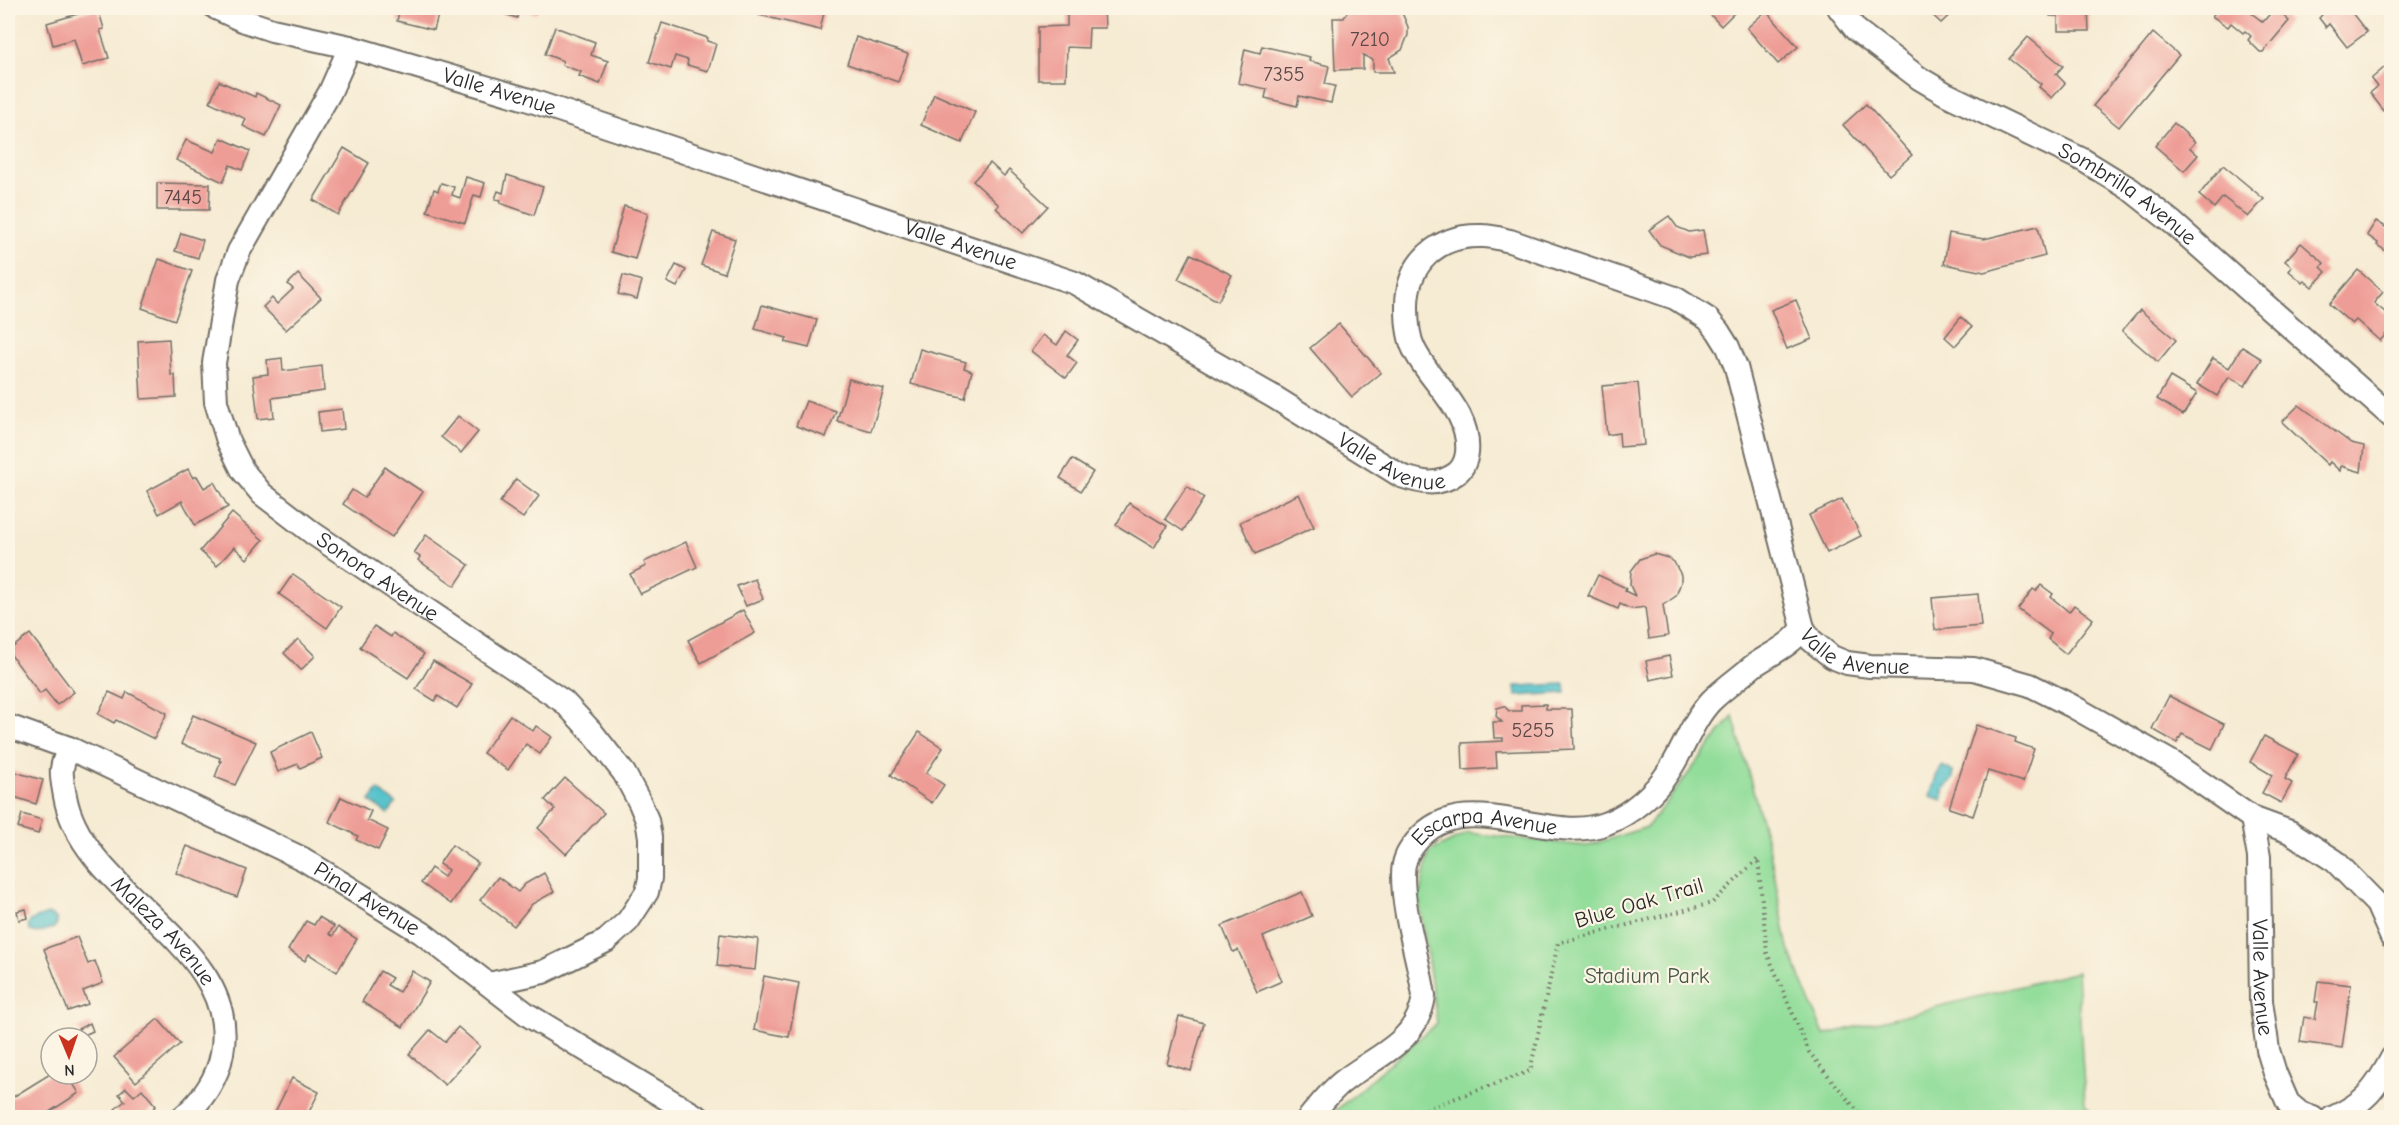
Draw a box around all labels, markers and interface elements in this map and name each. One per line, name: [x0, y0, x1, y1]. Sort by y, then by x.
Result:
house number: 7210: [1350, 28, 1390, 51]
street label: Valle Avenue: [440, 62, 559, 121]
house number: 7355: [1263, 63, 1305, 86]
street label: Sombrilla Avenue: [2054, 137, 2202, 251]
house number: 7445: [164, 186, 202, 209]
street label: Valle Avenue: [901, 214, 1020, 276]
street label: Valle Avenue: [1333, 427, 1448, 496]
street label: Sonora Avenue: [311, 526, 444, 627]
street label: Valle Avenue: [1794, 624, 1910, 680]
house number: 5255: [1512, 719, 1554, 742]
street label: Escarpa Avenue: [1406, 803, 1559, 851]
street label: Pinal Avenue: [309, 856, 425, 941]
street label: Maleza Avenue: [106, 871, 221, 990]
street label: Blue Oak Trail: [1572, 872, 1706, 934]
street label: Valle Avenue: [2247, 919, 2279, 1037]
park label: Stadium Park: [1585, 963, 1710, 989]
north arrow: [39, 1026, 99, 1086]
text: N: [64, 1061, 75, 1079]

